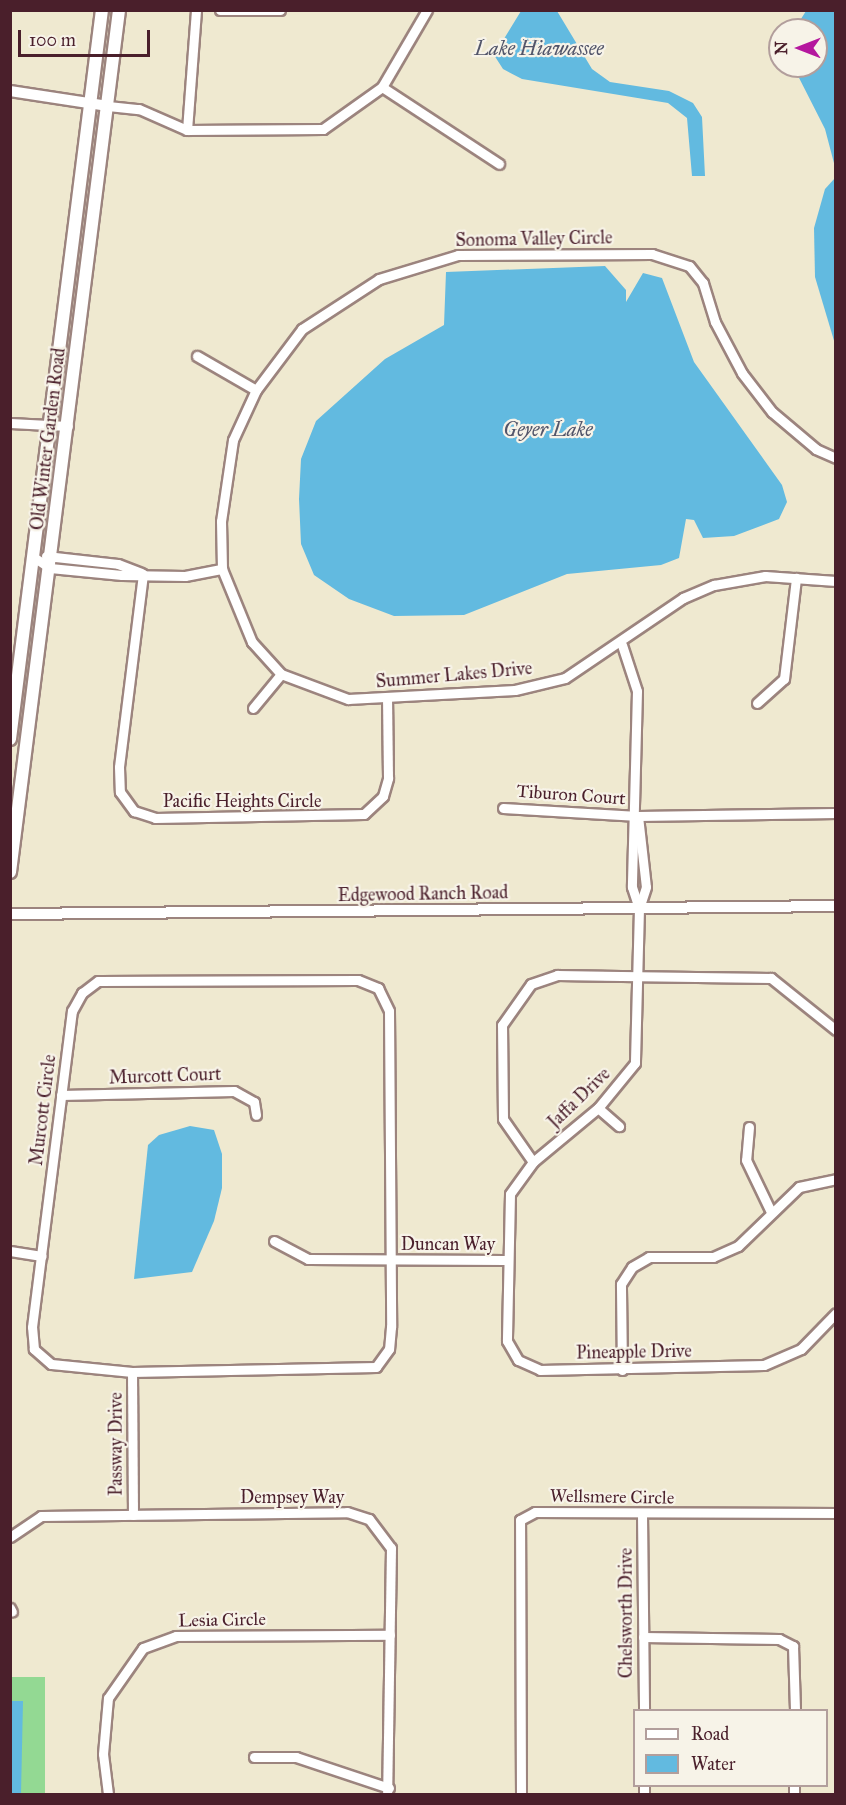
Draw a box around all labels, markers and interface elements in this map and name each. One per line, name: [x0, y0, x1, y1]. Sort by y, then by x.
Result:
scale bar: [21, 18, 153, 56]
north arrow: [768, 18, 828, 78]
text: 100 m: [29, 29, 76, 51]
water label: Lake Hiawassee: [474, 36, 604, 60]
text: N: [772, 41, 791, 55]
street label: Sonoma Valley Circle: [455, 227, 613, 251]
street label: Old Winter Garden Road: [26, 347, 70, 531]
water label: Geyer Lake: [503, 417, 593, 441]
street label: Summer Lakes Drive: [375, 657, 533, 693]
street label: Tiburon Court: [516, 780, 626, 810]
street label: Pacific Heights Circle: [163, 790, 321, 812]
street label: Edgewood Ranch Road: [338, 882, 508, 906]
street label: Murcott Circle: [25, 1053, 61, 1167]
street label: Murcott Court: [109, 1063, 221, 1089]
street label: Jaffa Drive: [543, 1063, 615, 1133]
street label: Duncan Way: [401, 1233, 495, 1255]
street label: Pineapple Drive: [576, 1340, 692, 1364]
street label: Passway Drive: [105, 1392, 127, 1496]
street label: Wellsmere Circle: [550, 1485, 674, 1509]
street label: Dempsey Way: [240, 1486, 344, 1508]
street label: Chelsworth Drive: [615, 1548, 637, 1678]
street label: Lesia Circle: [178, 1608, 266, 1632]
legend: [633, 1709, 828, 1787]
text: Road: [691, 1723, 729, 1745]
text: Water: [691, 1753, 735, 1775]

